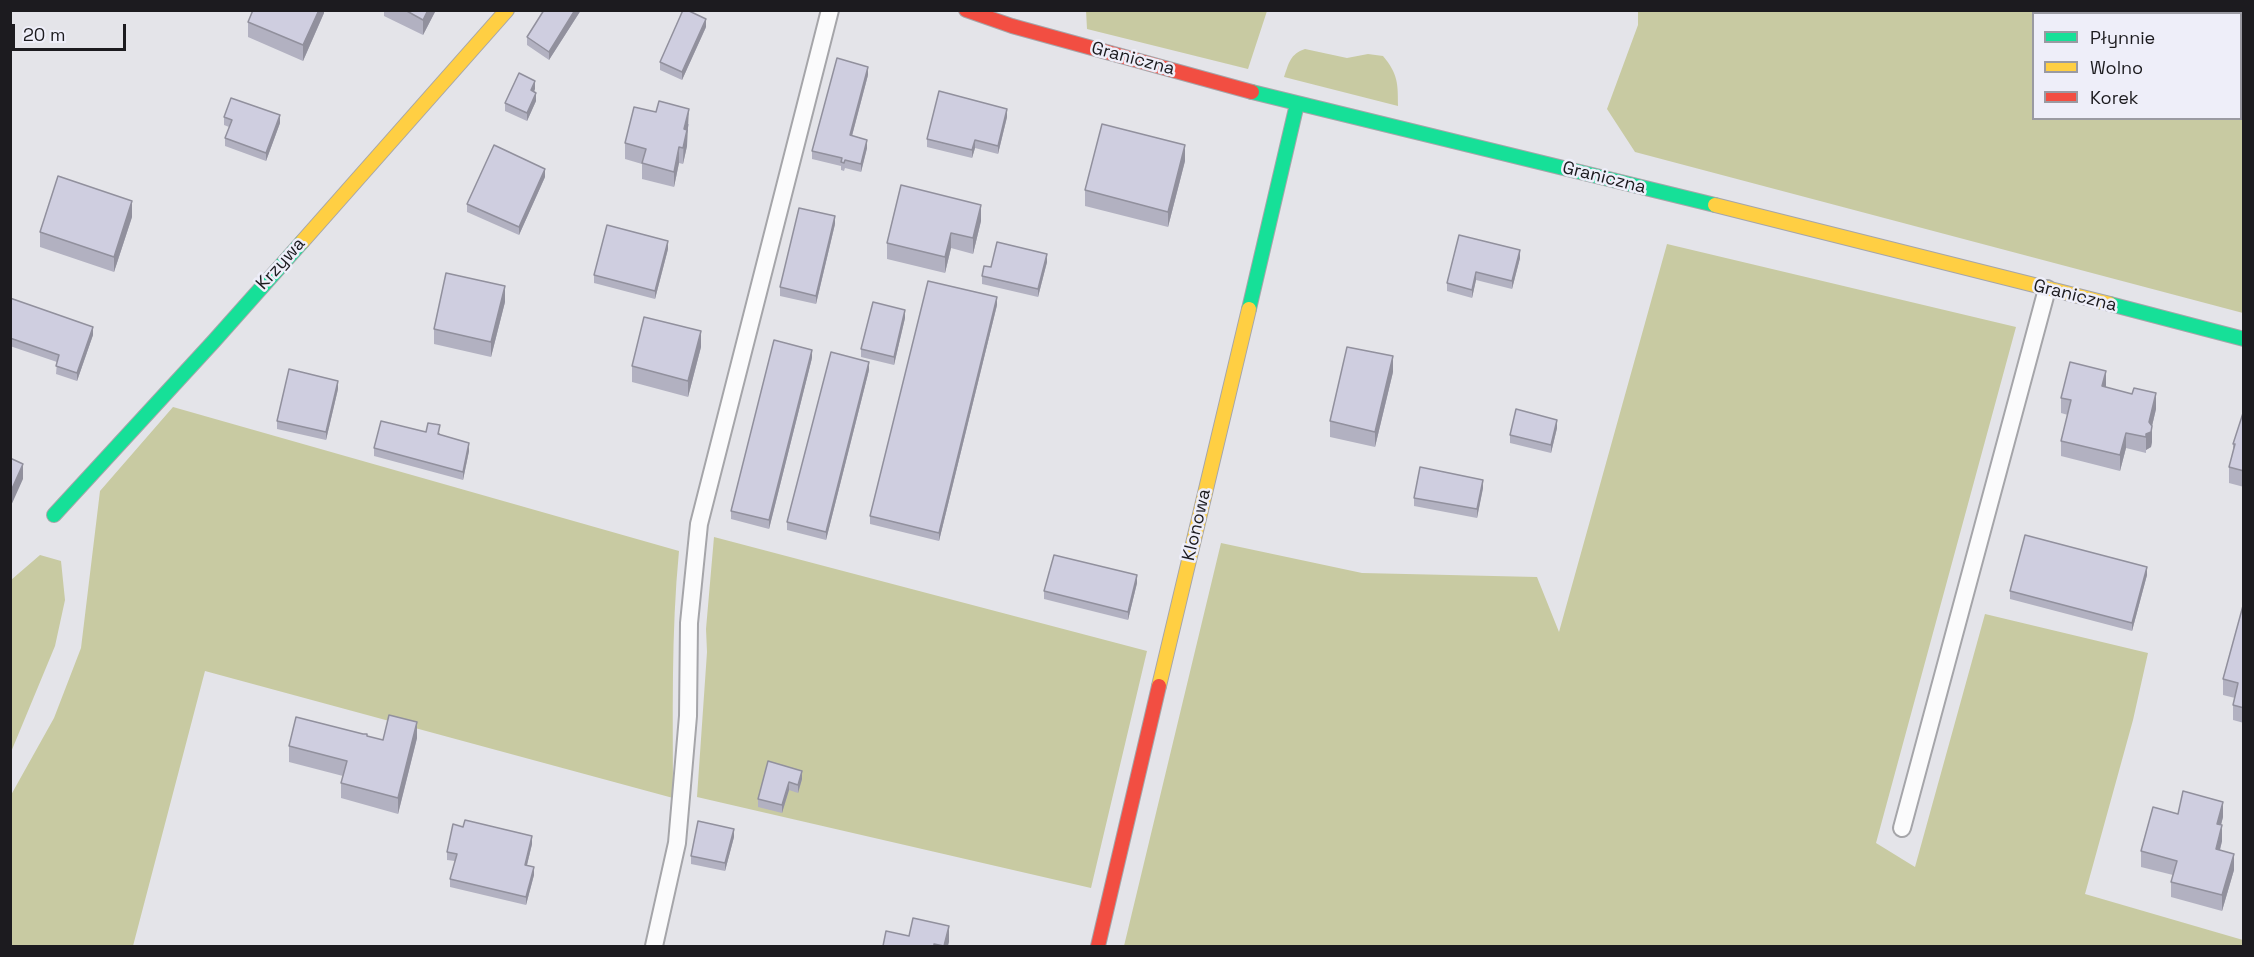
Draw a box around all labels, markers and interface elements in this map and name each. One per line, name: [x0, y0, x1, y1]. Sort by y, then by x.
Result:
scale bar: [15, 12, 129, 50]
legend: [2032, 12, 2242, 120]
text: 20 m: [23, 23, 66, 46]
text: Płynnie: [2090, 26, 2155, 49]
street label: Graniczna: [1089, 38, 1177, 80]
text: Wolno: [2090, 56, 2143, 79]
text: Korek: [2090, 86, 2139, 109]
street label: Graniczna: [1560, 157, 1648, 199]
street label: Krzywa: [252, 233, 310, 295]
street label: Graniczna: [2031, 275, 2119, 317]
street label: Klonowa: [1178, 487, 1216, 563]

